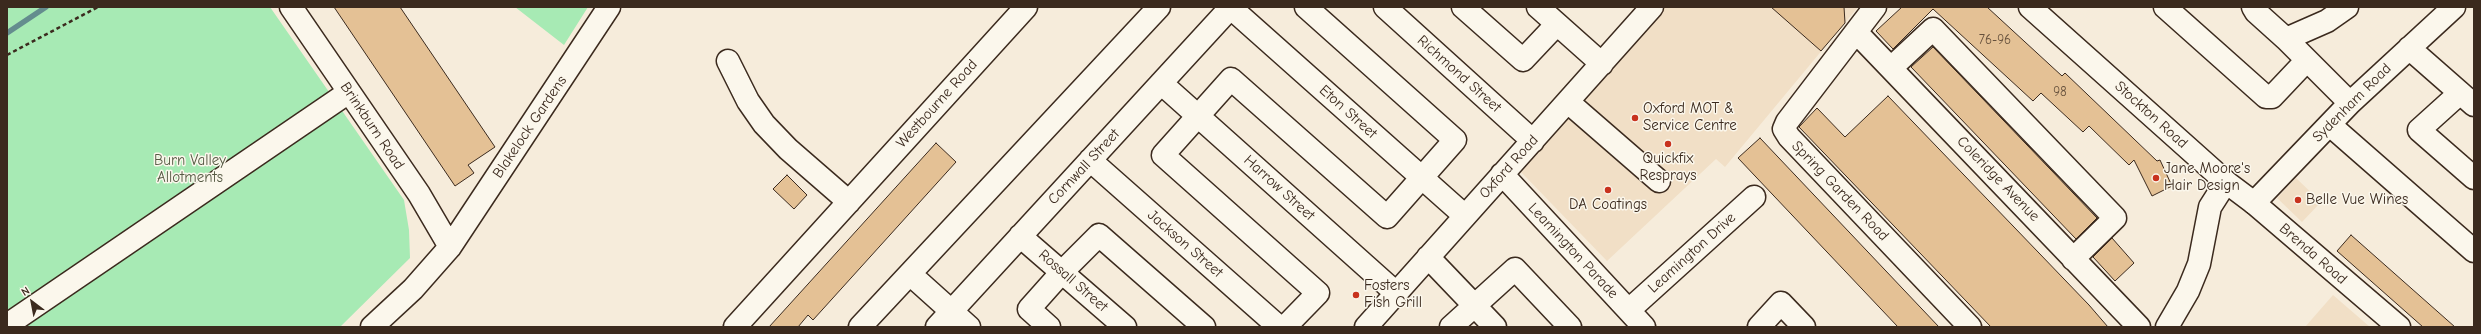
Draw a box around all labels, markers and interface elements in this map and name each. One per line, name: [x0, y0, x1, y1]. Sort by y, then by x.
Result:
street label: Richmond Street: [1413, 32, 1505, 116]
house number: 76-96: [1979, 32, 2011, 48]
street label: Westbourne Road: [893, 56, 981, 152]
street label: Sydenham Road: [2309, 60, 2395, 146]
street label: Blakelock Gardens: [489, 72, 571, 182]
street label: Stockton Road: [2111, 78, 2191, 152]
street label: Brinkburn Road: [336, 79, 408, 173]
street label: Eton Street: [1315, 81, 1381, 143]
house number: 98: [2053, 84, 2067, 100]
place label: Oxford MOT & Service Centre: [1643, 100, 1737, 135]
marker: Oxford MOT & Service Centre: [1630, 113, 1640, 123]
street label: Cornwall Street: [1044, 125, 1124, 209]
street label: Oxford Road: [1476, 131, 1542, 203]
street label: Coleridge Avenue: [1953, 133, 2043, 225]
street label: Spring Garden Road: [1788, 137, 1892, 245]
marker: Quickfix Resprays: [1663, 139, 1673, 149]
place label: Quickfix Resprays: [1640, 150, 1696, 185]
street label: Harrow Street: [1240, 151, 1318, 225]
park label: Burn Valley Allotments: [154, 152, 226, 187]
place label: Jane Moore's Hair Design: [2164, 160, 2250, 195]
marker: Jane Moore's Hair Design: [2151, 173, 2161, 183]
marker: DA Coatings: [1603, 185, 1613, 195]
place label: Belle Vue Wines: [2306, 191, 2408, 209]
marker: Belle Vue Wines: [2293, 195, 2303, 205]
place label: DA Coatings: [1569, 196, 1647, 214]
street label: Leamington Parade: [1524, 200, 1622, 302]
street label: Jackson Street: [1144, 206, 1226, 282]
street label: Leamington Drive: [1644, 209, 1740, 297]
street label: Brenda Road: [2275, 220, 2351, 288]
street label: Rossall Street: [1035, 246, 1111, 316]
place label: Fosters Fish Grill: [1364, 277, 1422, 312]
north arrow: [12, 282, 52, 322]
text: N: [19, 284, 32, 299]
marker: Fosters Fish Grill: [1351, 290, 1361, 300]

